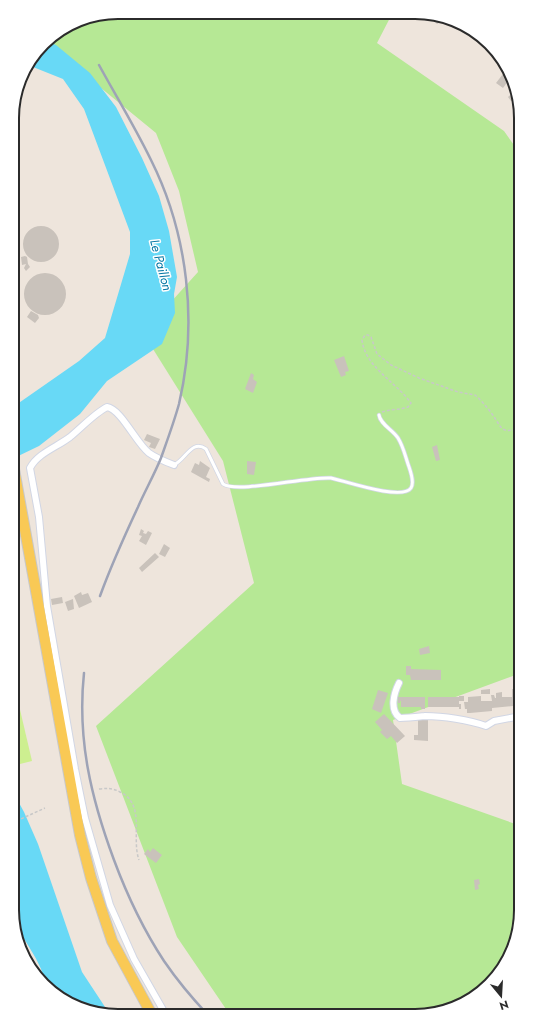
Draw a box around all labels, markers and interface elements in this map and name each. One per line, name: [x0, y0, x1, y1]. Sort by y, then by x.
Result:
water label: Le Paillon: [145, 237, 177, 293]
north arrow: [481, 976, 521, 1016]
text: N: [497, 997, 511, 1014]

